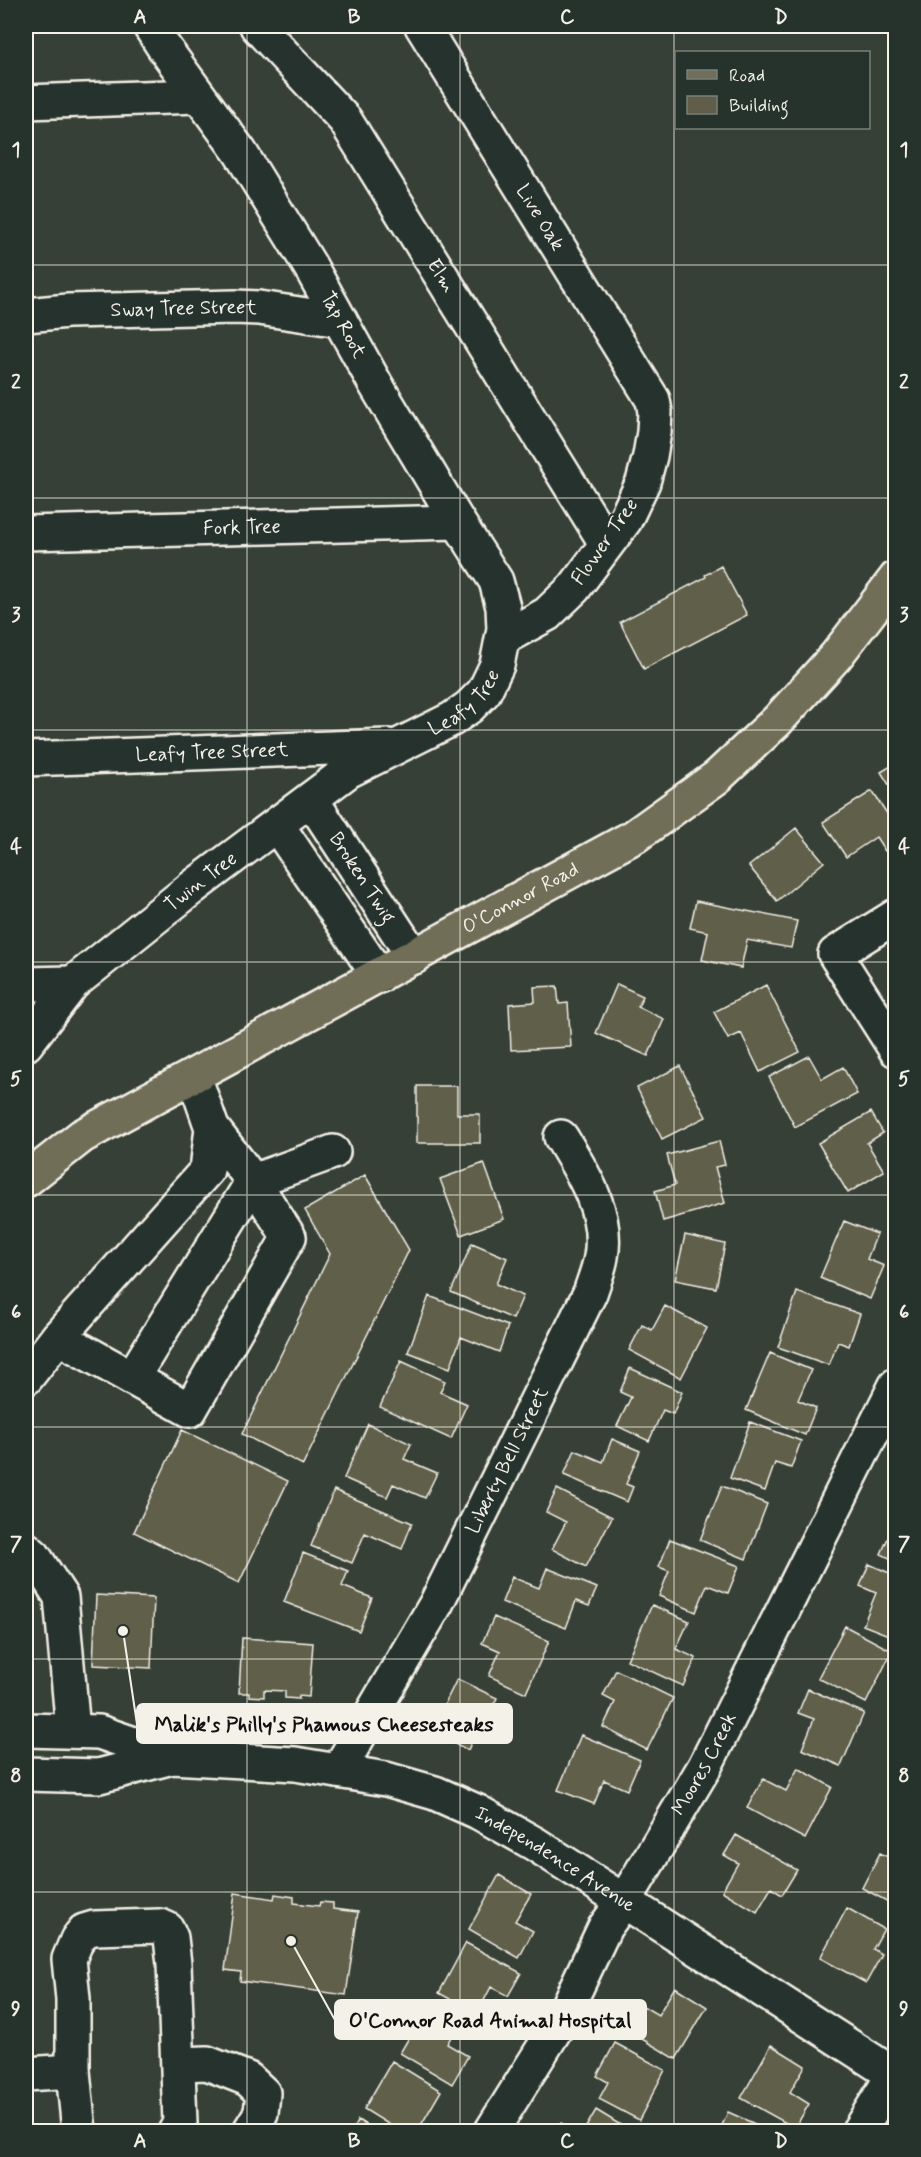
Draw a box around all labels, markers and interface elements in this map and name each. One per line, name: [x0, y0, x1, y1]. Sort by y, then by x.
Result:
text: A: [133, 4, 147, 31]
text: B: [348, 4, 361, 31]
text: C: [560, 4, 575, 31]
text: D: [774, 4, 788, 31]
legend: [675, 51, 870, 129]
text: Road: [729, 64, 765, 88]
text: Building: [729, 94, 789, 120]
text: 1: [12, 137, 20, 164]
text: 1: [900, 137, 908, 164]
street label: Live Oak: [509, 179, 571, 256]
street label: Elm: [420, 254, 462, 298]
street label: Tap Root: [314, 287, 373, 364]
street label: Sway Tree Street: [110, 293, 258, 323]
text: 2: [11, 369, 21, 396]
text: 2: [899, 369, 909, 396]
street label: Flower Tree: [565, 493, 645, 591]
street label: Fork Tree: [203, 513, 281, 542]
text: 3: [11, 602, 21, 629]
text: 3: [899, 602, 909, 629]
street label: Leafy Tree: [424, 665, 506, 742]
street label: Leafy Tree Street: [135, 736, 289, 769]
street label: Broken Twig: [323, 827, 402, 930]
text: 4: [10, 834, 22, 861]
text: 4: [898, 834, 910, 861]
street label: Twin Tree: [159, 845, 243, 918]
street label: O'Connor Road: [457, 856, 583, 941]
text: 5: [10, 1066, 22, 1093]
text: 5: [898, 1066, 910, 1093]
text: 6: [11, 1299, 21, 1326]
text: 6: [899, 1299, 909, 1326]
street label: Liberty Bell Street: [459, 1382, 555, 1538]
text: 7: [10, 1531, 22, 1558]
text: 7: [898, 1531, 910, 1558]
callout: Malik's Philly's Phamous Cheesesteaks: [137, 1704, 512, 1743]
street label: Moores Creek: [665, 1708, 743, 1820]
text: Malik's Philly's Phamous Cheesesteaks: [154, 1711, 494, 1739]
text: 8: [10, 1763, 22, 1790]
text: 8: [898, 1763, 910, 1790]
street label: Independence Avenue: [470, 1799, 641, 1919]
text: 9: [11, 1996, 21, 2023]
text: 9: [899, 1996, 909, 2023]
callout: O'Connor Road Animal Hospital: [335, 2000, 646, 2039]
text: O'Connor Road Animal Hospital: [349, 2007, 631, 2035]
text: A: [133, 2128, 147, 2155]
text: B: [348, 2128, 361, 2155]
text: C: [560, 2128, 575, 2155]
text: D: [774, 2128, 788, 2155]

